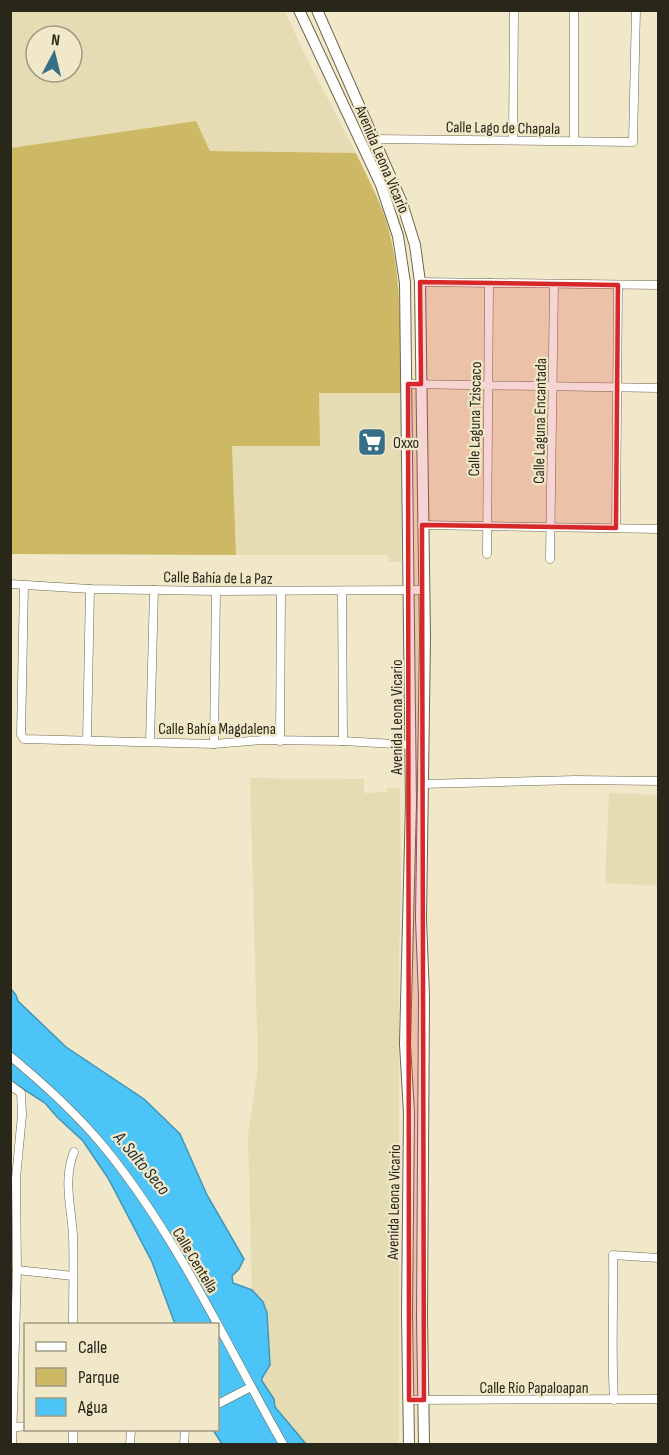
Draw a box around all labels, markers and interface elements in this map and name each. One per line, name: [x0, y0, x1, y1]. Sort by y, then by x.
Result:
north arrow: [24, 24, 84, 84]
text: N: [50, 31, 61, 51]
street label: Avenida Leona Vicario: [350, 102, 413, 216]
street label: Calle Lago de Chapala: [446, 118, 560, 139]
street label: Calle Laguna Encantada: [530, 358, 551, 484]
street label: Calle Laguna Tziscaco: [465, 361, 486, 477]
supermarket icon: Oxxo: [356, 426, 388, 458]
place label: Oxxo: [393, 434, 419, 453]
street label: Calle Bahía de La Paz: [163, 568, 273, 589]
street label: Avenida Leona Vicario: [388, 659, 407, 776]
street label: Calle Bahía Magdalena: [158, 720, 276, 739]
water label: A. Salto Seco: [108, 1127, 175, 1200]
street label: Avenida Leona Vicario: [384, 1144, 405, 1261]
street label: Calle Centella: [168, 1225, 222, 1297]
legend: [24, 1323, 219, 1431]
text: Calle: [78, 1337, 107, 1358]
text: Parque: [78, 1367, 119, 1388]
street label: Calle Río Papaloapan: [480, 1379, 588, 1398]
text: Agua: [77, 1397, 108, 1418]

